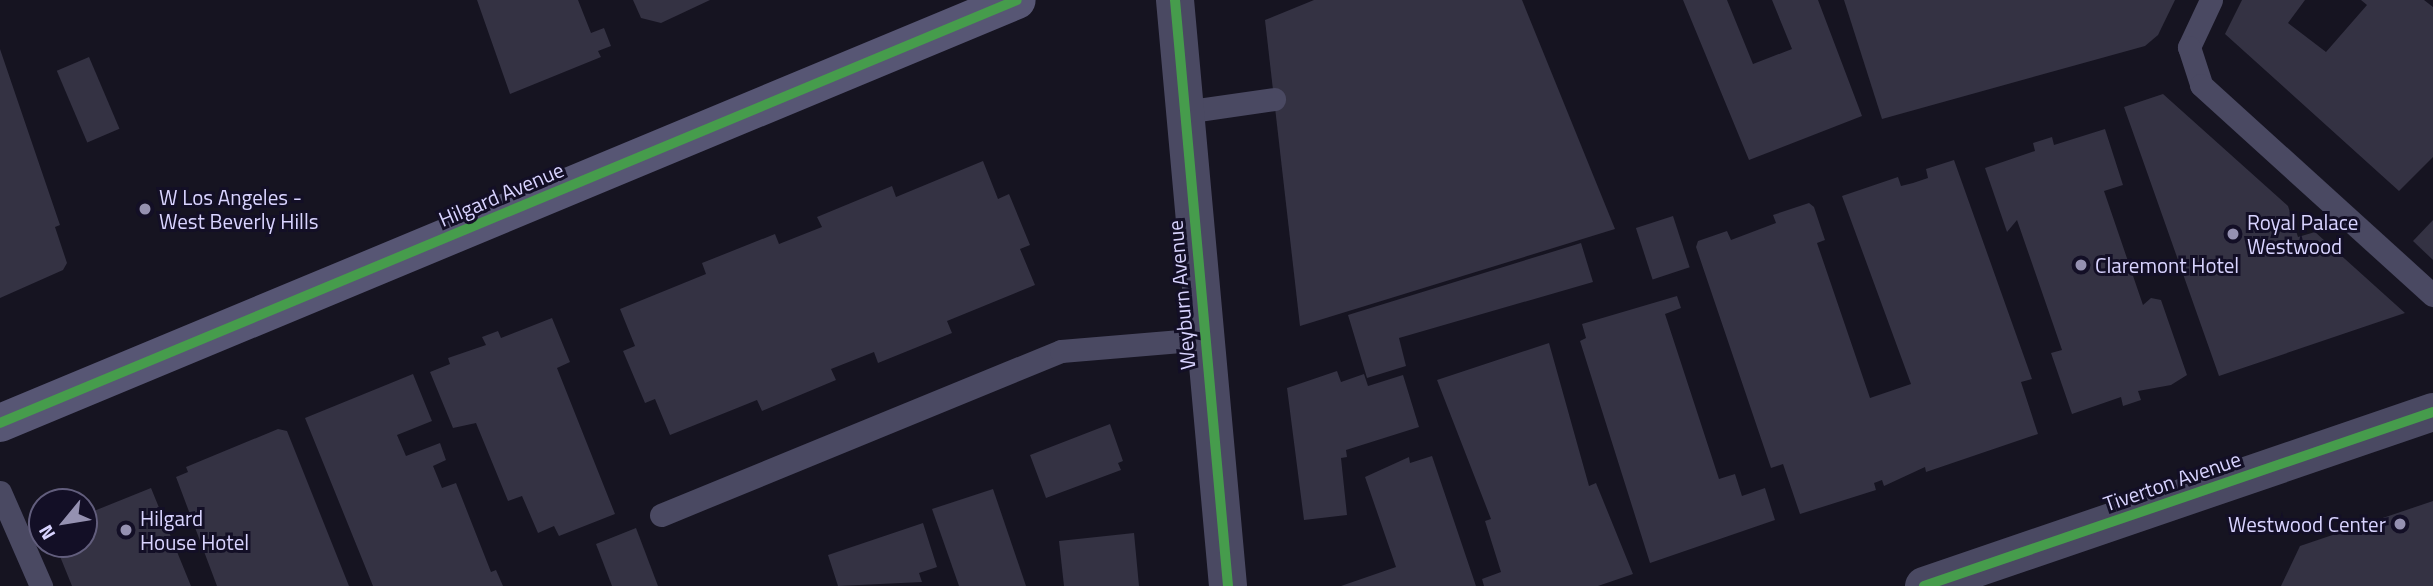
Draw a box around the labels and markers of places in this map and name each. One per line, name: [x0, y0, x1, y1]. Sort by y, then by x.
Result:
place label: W Los Angeles - West Beverly Hills: [159, 184, 319, 234]
marker: W Los Angeles - West Beverly Hills: [137, 201, 153, 217]
place label: Royal Palace Westwood: [2247, 209, 2358, 259]
marker: Royal Palace Westwood: [2225, 226, 2241, 242]
place label: Claremont Hotel: [2095, 252, 2239, 278]
marker: Claremont Hotel: [2073, 257, 2089, 273]
place label: Hilgard House Hotel: [140, 505, 249, 555]
place label: Westwood Center: [2228, 511, 2386, 537]
marker: Westwood Center: [2392, 516, 2408, 532]
marker: Hilgard House Hotel: [118, 522, 134, 538]

